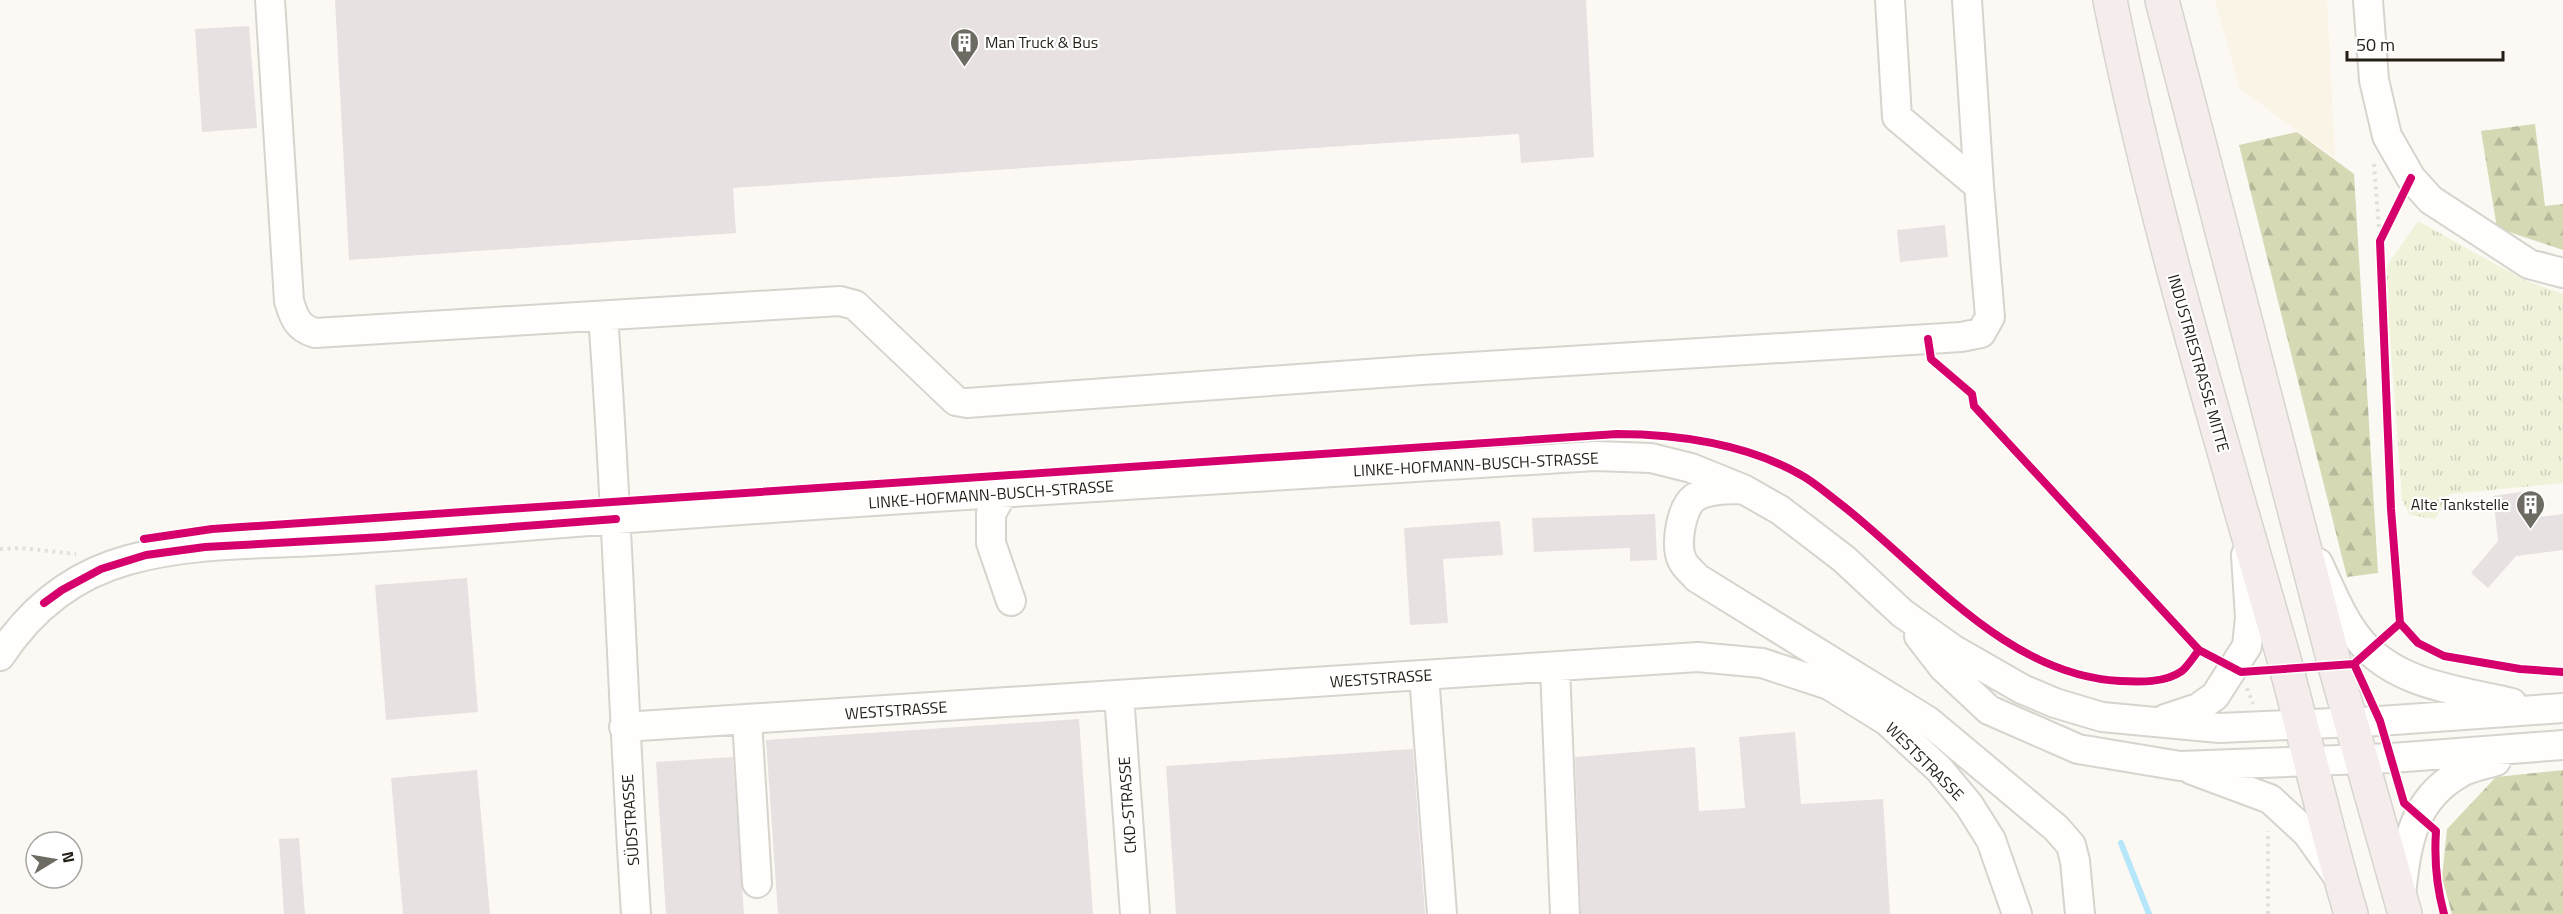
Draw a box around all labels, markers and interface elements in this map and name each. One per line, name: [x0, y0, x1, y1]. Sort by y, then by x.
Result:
scale bar: [2347, 24, 2503, 62]
building icon: Man Truck & Bus: [948, 26, 980, 68]
place label: Man Truck & Bus: [985, 30, 1098, 54]
text: 50 m: [2356, 31, 2395, 58]
street label: INDUSTRIESTRASSE MITTE: [2162, 271, 2236, 455]
street label: LINKE-HOFMANN-BUSCH-STRASSE: [1353, 446, 1600, 482]
street label: LINKE-HOFMANN-BUSCH-STRASSE: [868, 473, 1115, 515]
building icon: Alte Tankstelle: [2514, 488, 2546, 530]
place label: Alte Tankstelle: [2411, 492, 2509, 516]
street label: WESTSTRASSE: [1329, 662, 1433, 694]
street label: WESTSTRASSE: [844, 694, 948, 726]
street label: WESTSTRASSE: [1880, 716, 1970, 806]
street label: CKD-STRASSE: [1112, 756, 1142, 854]
street label: SÜDSTRASSE: [615, 773, 645, 867]
north arrow: [24, 830, 84, 890]
text: N: [56, 849, 82, 865]

